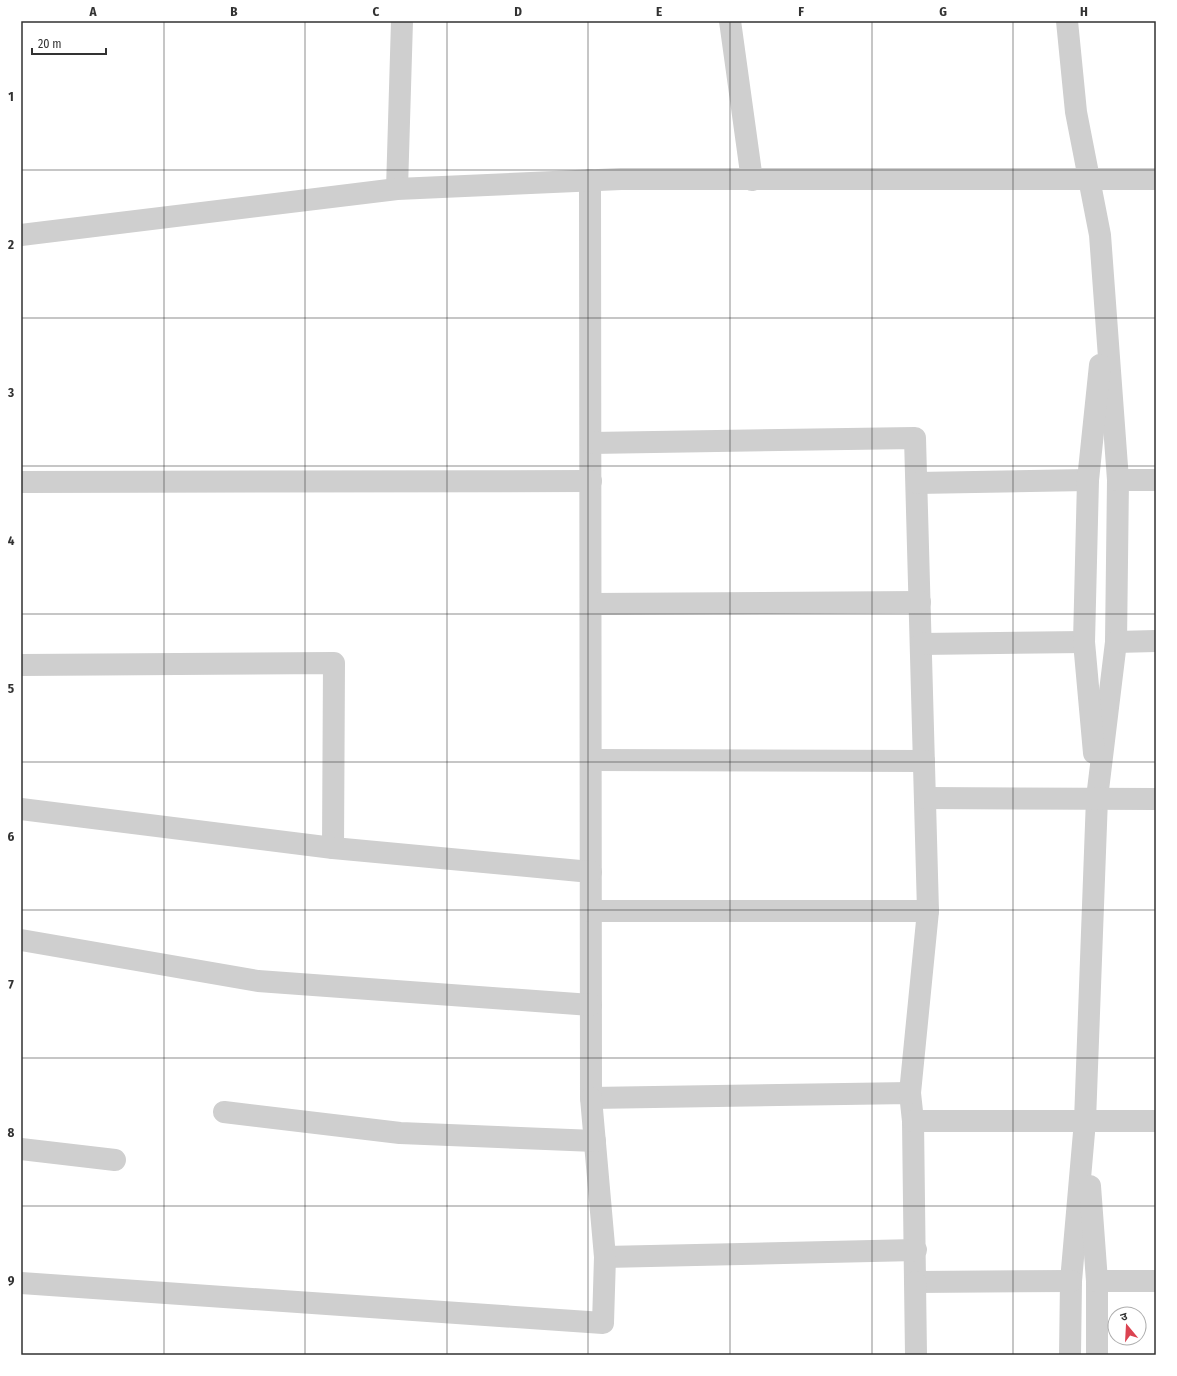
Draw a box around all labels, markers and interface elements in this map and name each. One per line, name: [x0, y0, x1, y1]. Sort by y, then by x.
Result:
text: A: [88, 4, 97, 19]
text: B: [230, 4, 238, 19]
text: C: [373, 4, 380, 19]
text: D: [514, 4, 522, 19]
text: E: [656, 4, 662, 19]
text: F: [798, 4, 804, 19]
text: G: [939, 4, 947, 19]
text: H: [1080, 4, 1088, 19]
scale bar: [32, 30, 106, 56]
text: 20 m: [38, 37, 62, 51]
text: 1: [8, 89, 14, 104]
text: 2: [7, 237, 14, 252]
text: 3: [7, 385, 14, 400]
text: 4: [8, 533, 15, 548]
text: 5: [8, 681, 14, 696]
text: 6: [8, 829, 15, 844]
text: 7: [8, 977, 14, 992]
text: 8: [8, 1125, 15, 1140]
text: 9: [8, 1273, 15, 1288]
north arrow: [1107, 1306, 1147, 1346]
text: उ: [1119, 1310, 1130, 1324]

